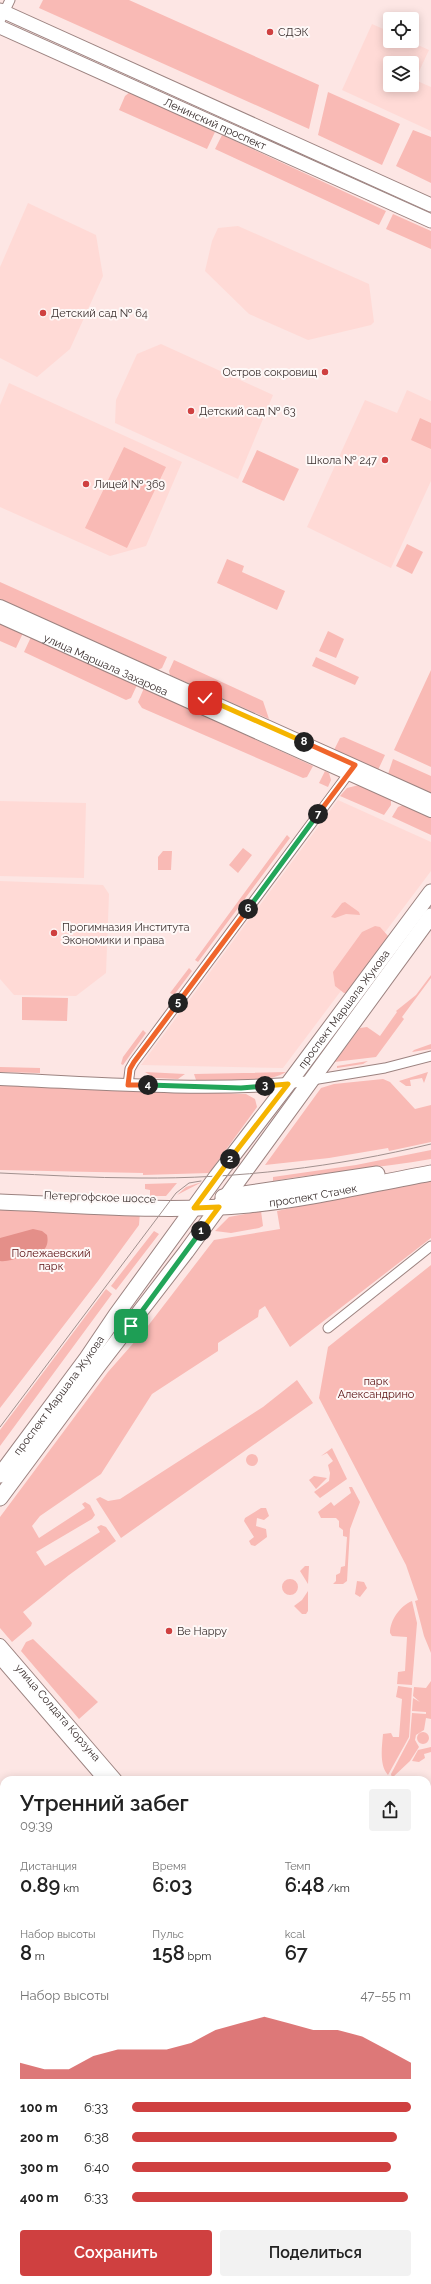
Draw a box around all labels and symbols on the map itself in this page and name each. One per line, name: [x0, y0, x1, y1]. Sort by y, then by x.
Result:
place label: СДЭК: [278, 26, 309, 39]
marker: СДЭК: [265, 27, 275, 37]
street label: Ленинский проспект: [162, 96, 269, 153]
place label: Детский сад № 64: [51, 307, 148, 320]
marker: Детский сад № 64: [38, 308, 48, 318]
place label: Остров сокровищ: [222, 366, 317, 379]
marker: Остров сокровищ: [320, 367, 330, 377]
place label: Детский сад № 63: [199, 405, 296, 418]
marker: Детский сад № 63: [186, 406, 196, 416]
place label: Школа № 247: [307, 454, 377, 467]
marker: Школа № 247: [380, 455, 390, 465]
place label: Лицей № 369: [94, 478, 165, 491]
marker: Лицей № 369: [81, 479, 91, 489]
street label: улица Маршала Захарова: [41, 631, 170, 699]
pin: [188, 681, 222, 715]
pin: 8: [294, 732, 314, 752]
pin: 7: [308, 804, 328, 824]
pin: 6: [238, 899, 258, 919]
place label: Прогимназия Института Экономики и права: [62, 921, 189, 947]
marker: Прогимназия Института Экономики и права: [49, 928, 59, 938]
street label: проспект Маршала Жукова: [296, 948, 393, 1071]
pin: 5: [168, 993, 188, 1013]
pin: 4: [138, 1075, 158, 1095]
pin: 3: [255, 1076, 275, 1096]
pin: 2: [220, 1149, 240, 1169]
street label: проспект Стачек: [268, 1182, 358, 1210]
street label: Петергофское шоссе: [44, 1189, 157, 1206]
pin: 1: [191, 1221, 211, 1241]
park label: Полежаевский парк: [12, 1247, 90, 1273]
pin: [114, 1309, 148, 1343]
street label: проспект Маршала Жукова: [11, 1333, 107, 1458]
park label: парк Александрино: [338, 1375, 415, 1401]
place label: Be Happy: [177, 1625, 227, 1638]
marker: Be Happy: [164, 1626, 174, 1636]
street label: улица Солдата Корзуна: [12, 1662, 103, 1764]

